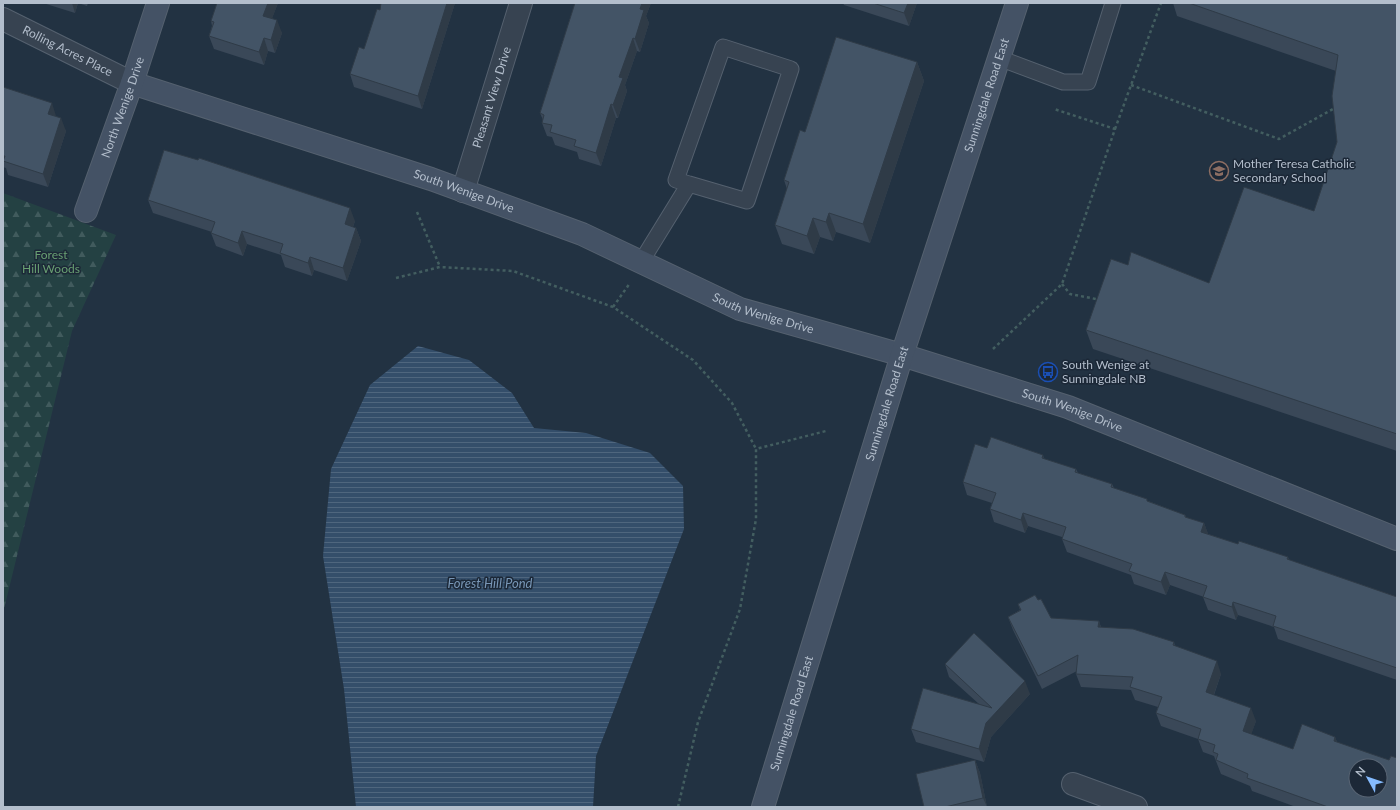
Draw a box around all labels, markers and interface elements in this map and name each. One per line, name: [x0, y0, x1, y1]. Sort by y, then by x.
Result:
street label: Rolling Acres Place: [20, 22, 115, 79]
street label: Sunningdale Road East: [961, 36, 1012, 154]
street label: Pleasant View Drive: [469, 45, 514, 150]
street label: North Wenige Drive: [98, 55, 147, 160]
place label: Mother Teresa Catholic Secondary School: [1233, 156, 1355, 185]
school or university icon: Mother Teresa Catholic Secondary School: [1208, 160, 1230, 182]
street label: South Wenige Drive: [412, 166, 516, 216]
park label: Forest Hill Woods: [22, 247, 80, 276]
street label: South Wenige Drive: [710, 289, 816, 337]
street label: Sunningdale Road East: [862, 344, 912, 463]
place label: South Wenige at Sunningdale NB: [1062, 357, 1150, 386]
bus stop icon: South Wenige at Sunningdale NB: [1037, 361, 1059, 383]
street label: South Wenige Drive: [1020, 385, 1125, 435]
water label: Forest Hill Pond: [448, 575, 533, 591]
street label: Sunningdale Road East: [767, 653, 816, 772]
north arrow: [1348, 758, 1388, 798]
text: N: [1352, 764, 1368, 779]

